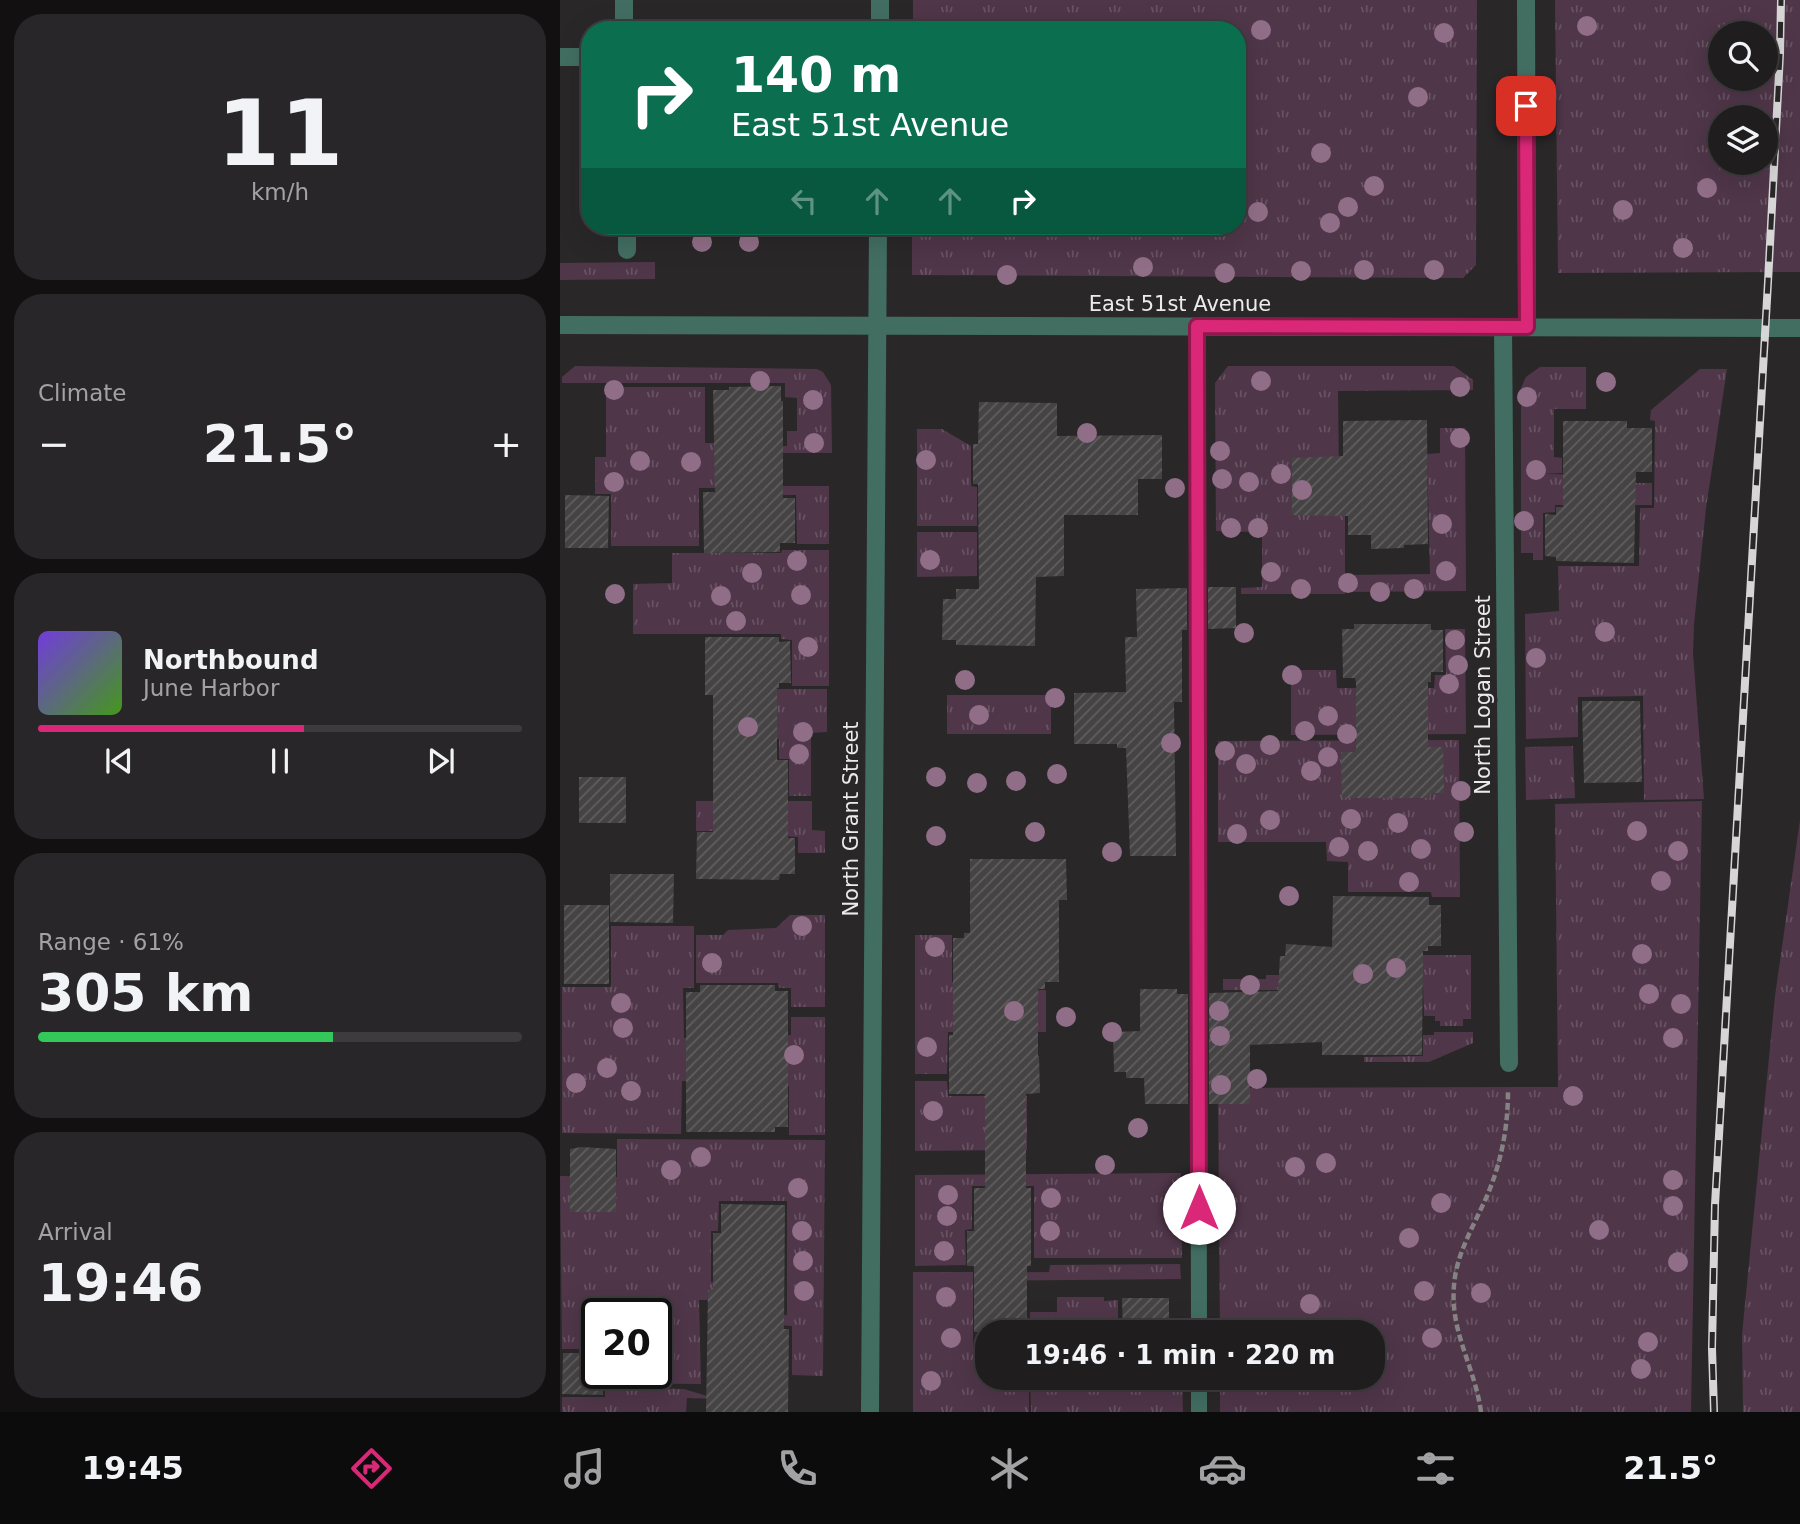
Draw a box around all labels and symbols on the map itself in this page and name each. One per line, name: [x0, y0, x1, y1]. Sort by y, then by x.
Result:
pin: [1496, 76, 1556, 136]
street label: East 51st Avenue: [1089, 292, 1271, 316]
street label: North Logan Street: [1471, 595, 1495, 795]
street label: North Grant Street: [839, 721, 863, 917]
position arrow: [1162, 1171, 1236, 1245]
speed limit sign: 20: [581, 1298, 672, 1389]

